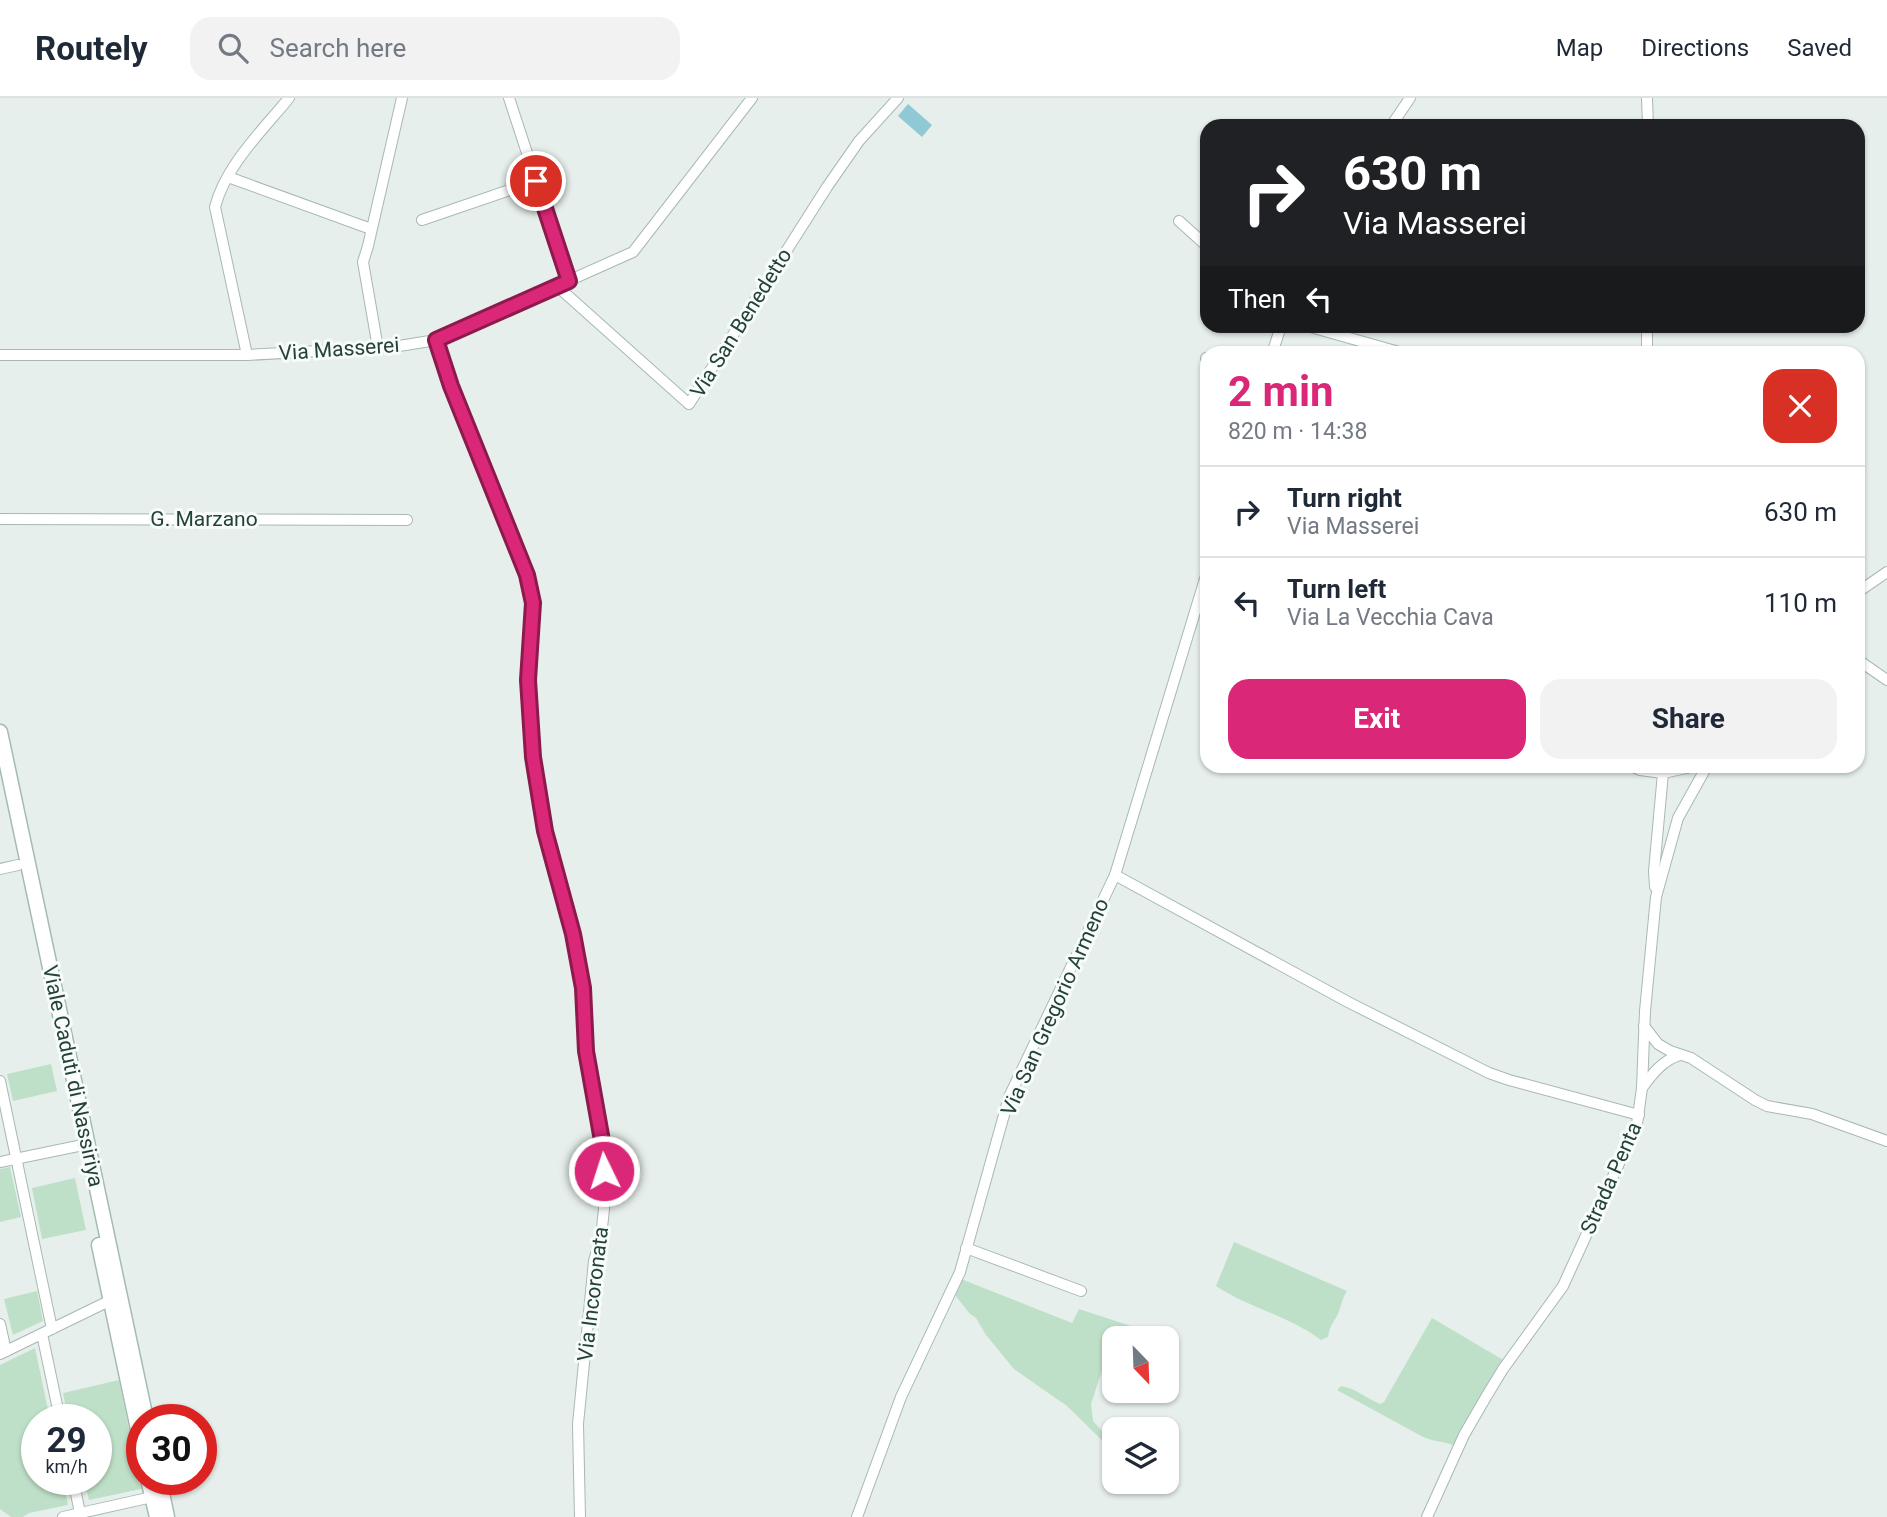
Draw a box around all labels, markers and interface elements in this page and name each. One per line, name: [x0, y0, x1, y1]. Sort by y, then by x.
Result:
search box: [190, 17, 680, 80]
text: Routely: [35, 29, 148, 68]
icon: search: [214, 29, 252, 67]
text: Search here: [270, 33, 406, 63]
text: Map: [1556, 34, 1603, 62]
text: Directions: [1641, 34, 1749, 62]
text: Saved: [1787, 34, 1852, 62]
text: 630 m: [1343, 145, 1482, 202]
icon: right: [1228, 147, 1319, 238]
pin: [506, 151, 566, 211]
icon: arrive: [517, 162, 555, 200]
text: Via Masserei: [1343, 204, 1527, 242]
street label: Via San Benedetto: [685, 244, 797, 402]
icon: left: [1300, 280, 1338, 318]
text: Then: [1228, 284, 1286, 314]
street label: Via Masserei: [278, 333, 400, 365]
text: 2 min: [1228, 367, 1334, 416]
button: close: [1763, 369, 1837, 443]
text: 820 m · 14:38: [1228, 418, 1367, 445]
text: Turn right: [1287, 483, 1402, 513]
icon: right: [1228, 493, 1266, 531]
text: 630 m: [1764, 497, 1837, 527]
street label: G. Marzano: [150, 507, 258, 531]
text: Via Masserei: [1287, 513, 1419, 540]
text: Turn left: [1287, 574, 1386, 604]
icon: left: [1228, 584, 1266, 622]
text: 110 m: [1764, 588, 1837, 618]
text: Via La Vecchia Cava: [1287, 604, 1494, 631]
button: Exit: [1228, 679, 1526, 759]
button: Share: [1540, 679, 1837, 759]
street label: Via San Gregorio Armeno: [996, 895, 1114, 1119]
street label: Viale Caduti di Nassiriya: [38, 963, 108, 1189]
street label: Strada Penta: [1576, 1118, 1646, 1238]
position arrow: [567, 1134, 641, 1208]
street label: Via Incoronata: [573, 1225, 613, 1363]
north arrow: [1102, 1326, 1180, 1404]
map controls: [1102, 1326, 1179, 1494]
speed limit sign: 30: [126, 1404, 217, 1495]
button: layers: [1102, 1417, 1179, 1494]
text: 29: [46, 1420, 87, 1461]
text: km/h: [45, 1456, 88, 1477]

